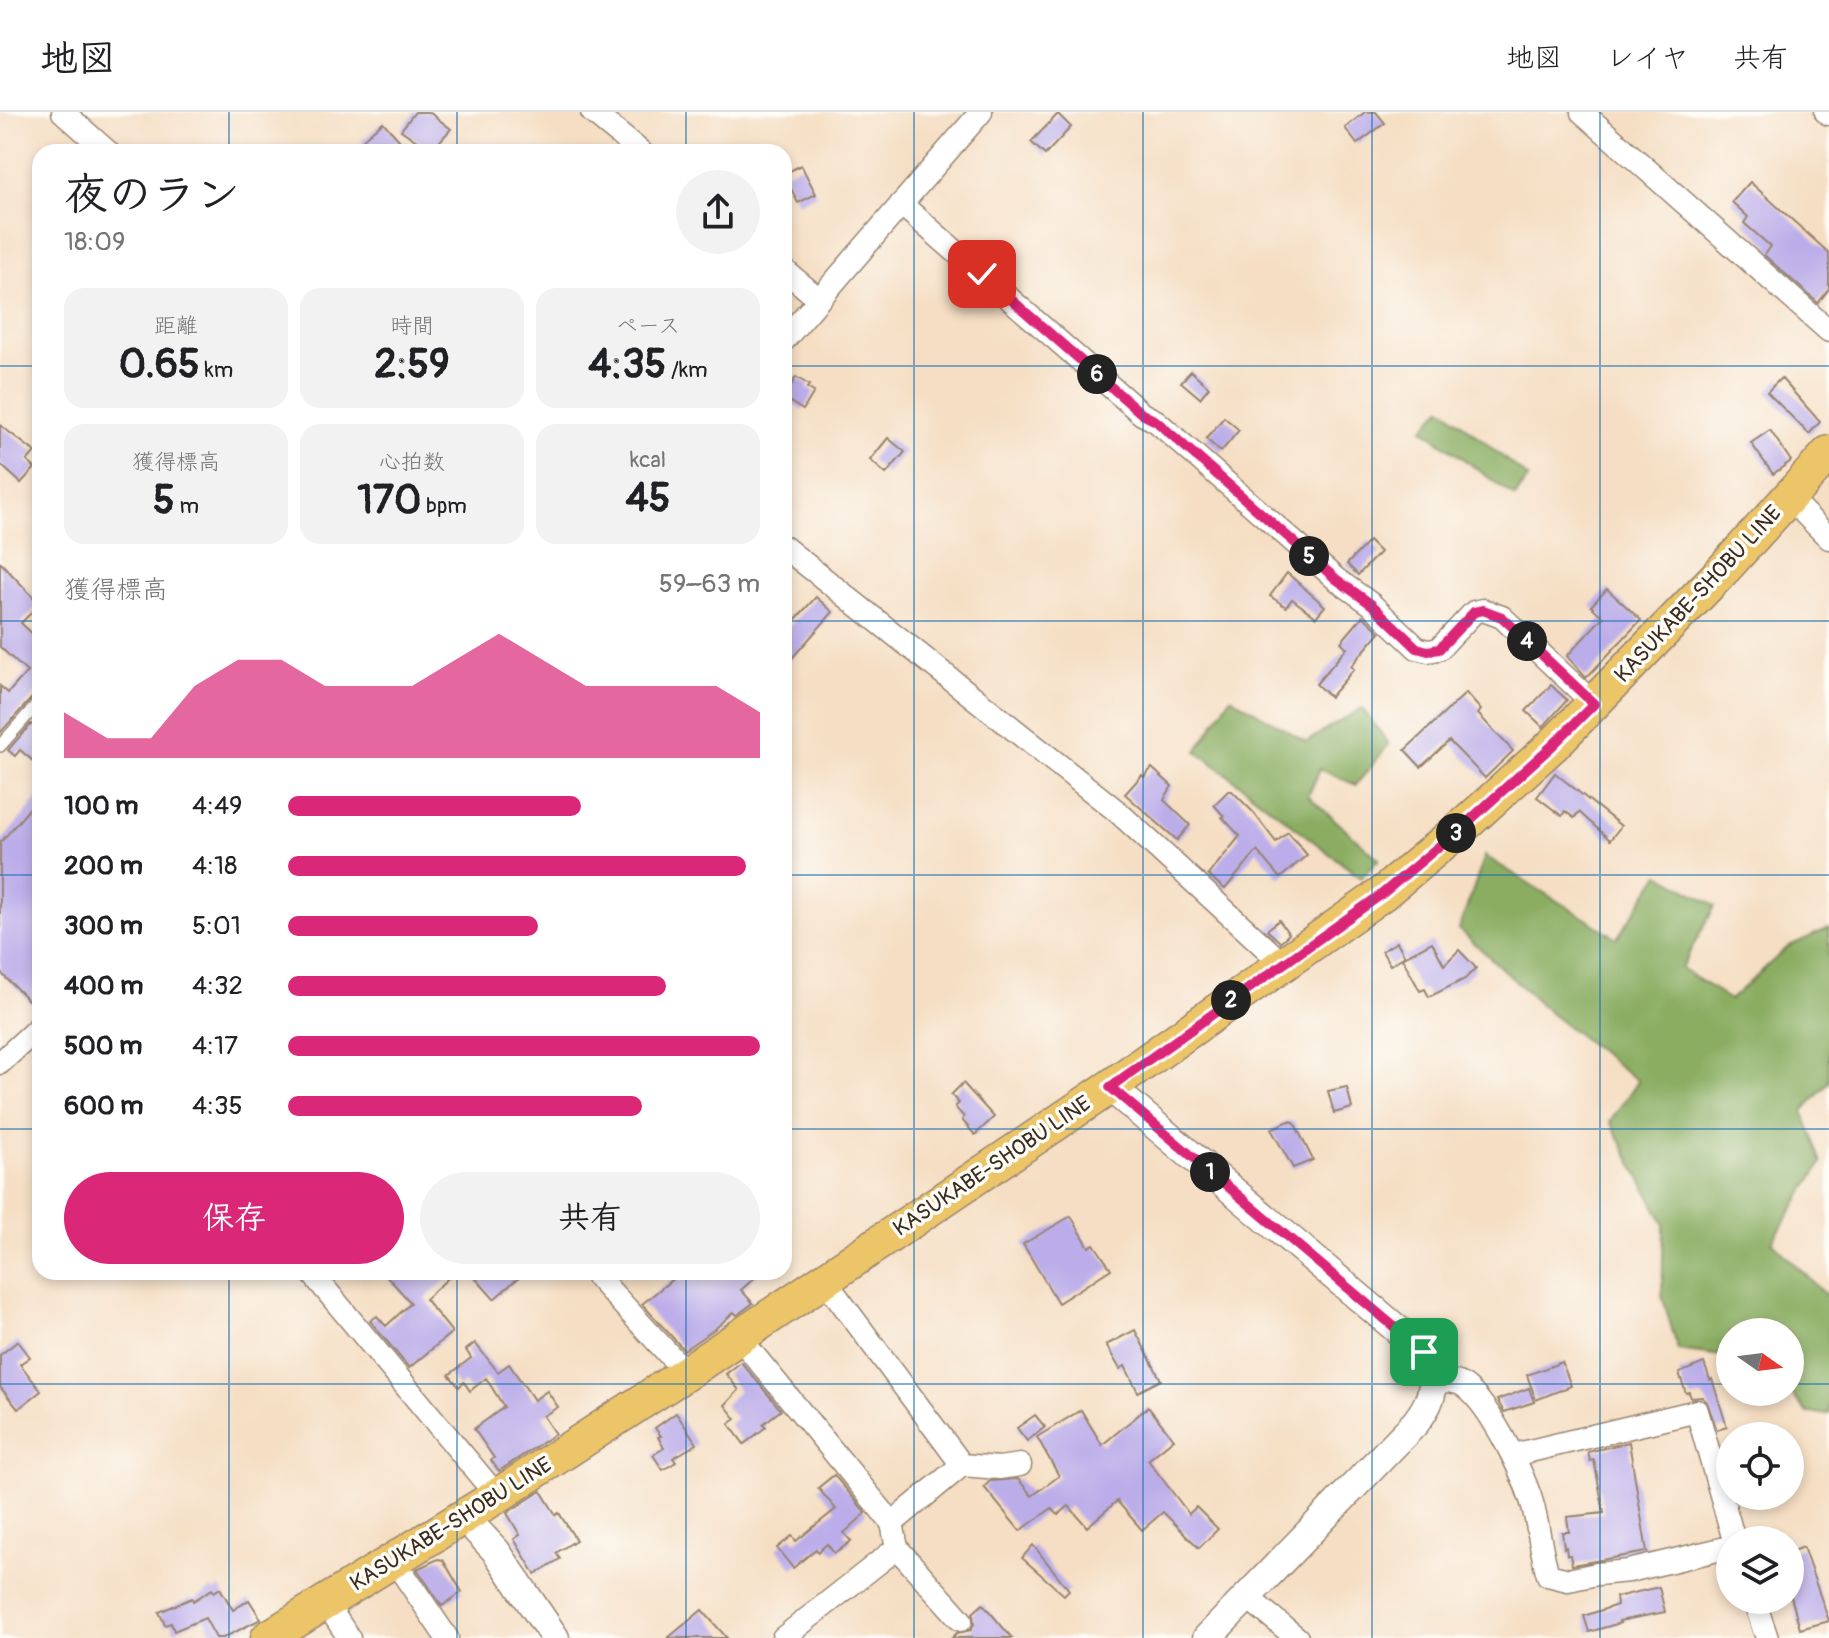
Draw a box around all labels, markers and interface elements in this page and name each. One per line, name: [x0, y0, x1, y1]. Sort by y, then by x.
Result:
text: 地図: [40, 35, 116, 83]
text: 地図: [1506, 41, 1562, 76]
text: レイヤ: [1606, 41, 1689, 76]
text: 共有: [1733, 41, 1789, 76]
text: 夜のラン: [64, 168, 240, 223]
button: share: [676, 170, 760, 254]
text: 18:09: [64, 226, 125, 258]
pin: [948, 240, 1016, 308]
icon: check: [960, 252, 1004, 296]
text: 距離: [154, 312, 198, 340]
text: 時間: [390, 312, 434, 340]
text: ペース: [616, 312, 680, 340]
text: 0.65: [119, 340, 200, 389]
text: 2:59: [374, 340, 450, 389]
text: 4:35: [588, 340, 666, 389]
pin: 6: [1077, 354, 1117, 394]
text: km: [200, 356, 233, 384]
text: /km: [666, 356, 708, 384]
text: 6: [1091, 360, 1103, 388]
text: kcal: [630, 446, 666, 474]
text: 獲得標高: [132, 448, 220, 476]
text: 心拍数: [379, 448, 445, 476]
text: 45: [626, 474, 670, 523]
text: 5: [153, 476, 175, 525]
text: 170: [357, 476, 421, 525]
text: m: [175, 492, 199, 520]
text: bpm: [421, 492, 467, 520]
street label: KASUKABE-SHOBU LINE: [1608, 499, 1788, 689]
pin: 5: [1289, 536, 1329, 576]
text: 5: [1303, 542, 1315, 570]
text: 59–63 m: [659, 568, 760, 600]
text: 獲得標高: [64, 574, 168, 606]
pin: 4: [1507, 621, 1547, 661]
text: 4: [1521, 627, 1533, 655]
text: 100 m: [64, 790, 138, 822]
text: 4:49: [192, 790, 243, 822]
pin: 3: [1436, 813, 1476, 853]
text: 3: [1450, 819, 1462, 847]
text: 200 m: [64, 850, 143, 882]
text: 4:18: [192, 850, 237, 882]
text: 300 m: [64, 910, 143, 942]
text: 5:01: [192, 910, 241, 942]
text: 400 m: [64, 970, 143, 1002]
text: 4:32: [192, 970, 243, 1002]
pin: 2: [1211, 980, 1251, 1020]
text: 2: [1225, 986, 1237, 1014]
text: 500 m: [64, 1030, 142, 1062]
text: 4:17: [192, 1030, 238, 1062]
street label: KASUKABE-SHOBU LINE: [888, 1089, 1096, 1243]
text: 600 m: [64, 1090, 143, 1122]
text: 4:35: [192, 1090, 243, 1122]
pin: 1: [1190, 1152, 1230, 1192]
text: 1: [1206, 1158, 1214, 1186]
button: 保存: [64, 1172, 404, 1264]
button: 共有: [420, 1172, 760, 1264]
pin: [1390, 1318, 1458, 1386]
north arrow: [1716, 1318, 1804, 1406]
map controls: [1716, 1318, 1804, 1614]
icon: arrive: [1402, 1330, 1446, 1374]
button: locate: [1716, 1422, 1804, 1510]
street label: KASUKABE-SHOBU LINE: [345, 1451, 557, 1597]
button: layers: [1716, 1526, 1804, 1614]

